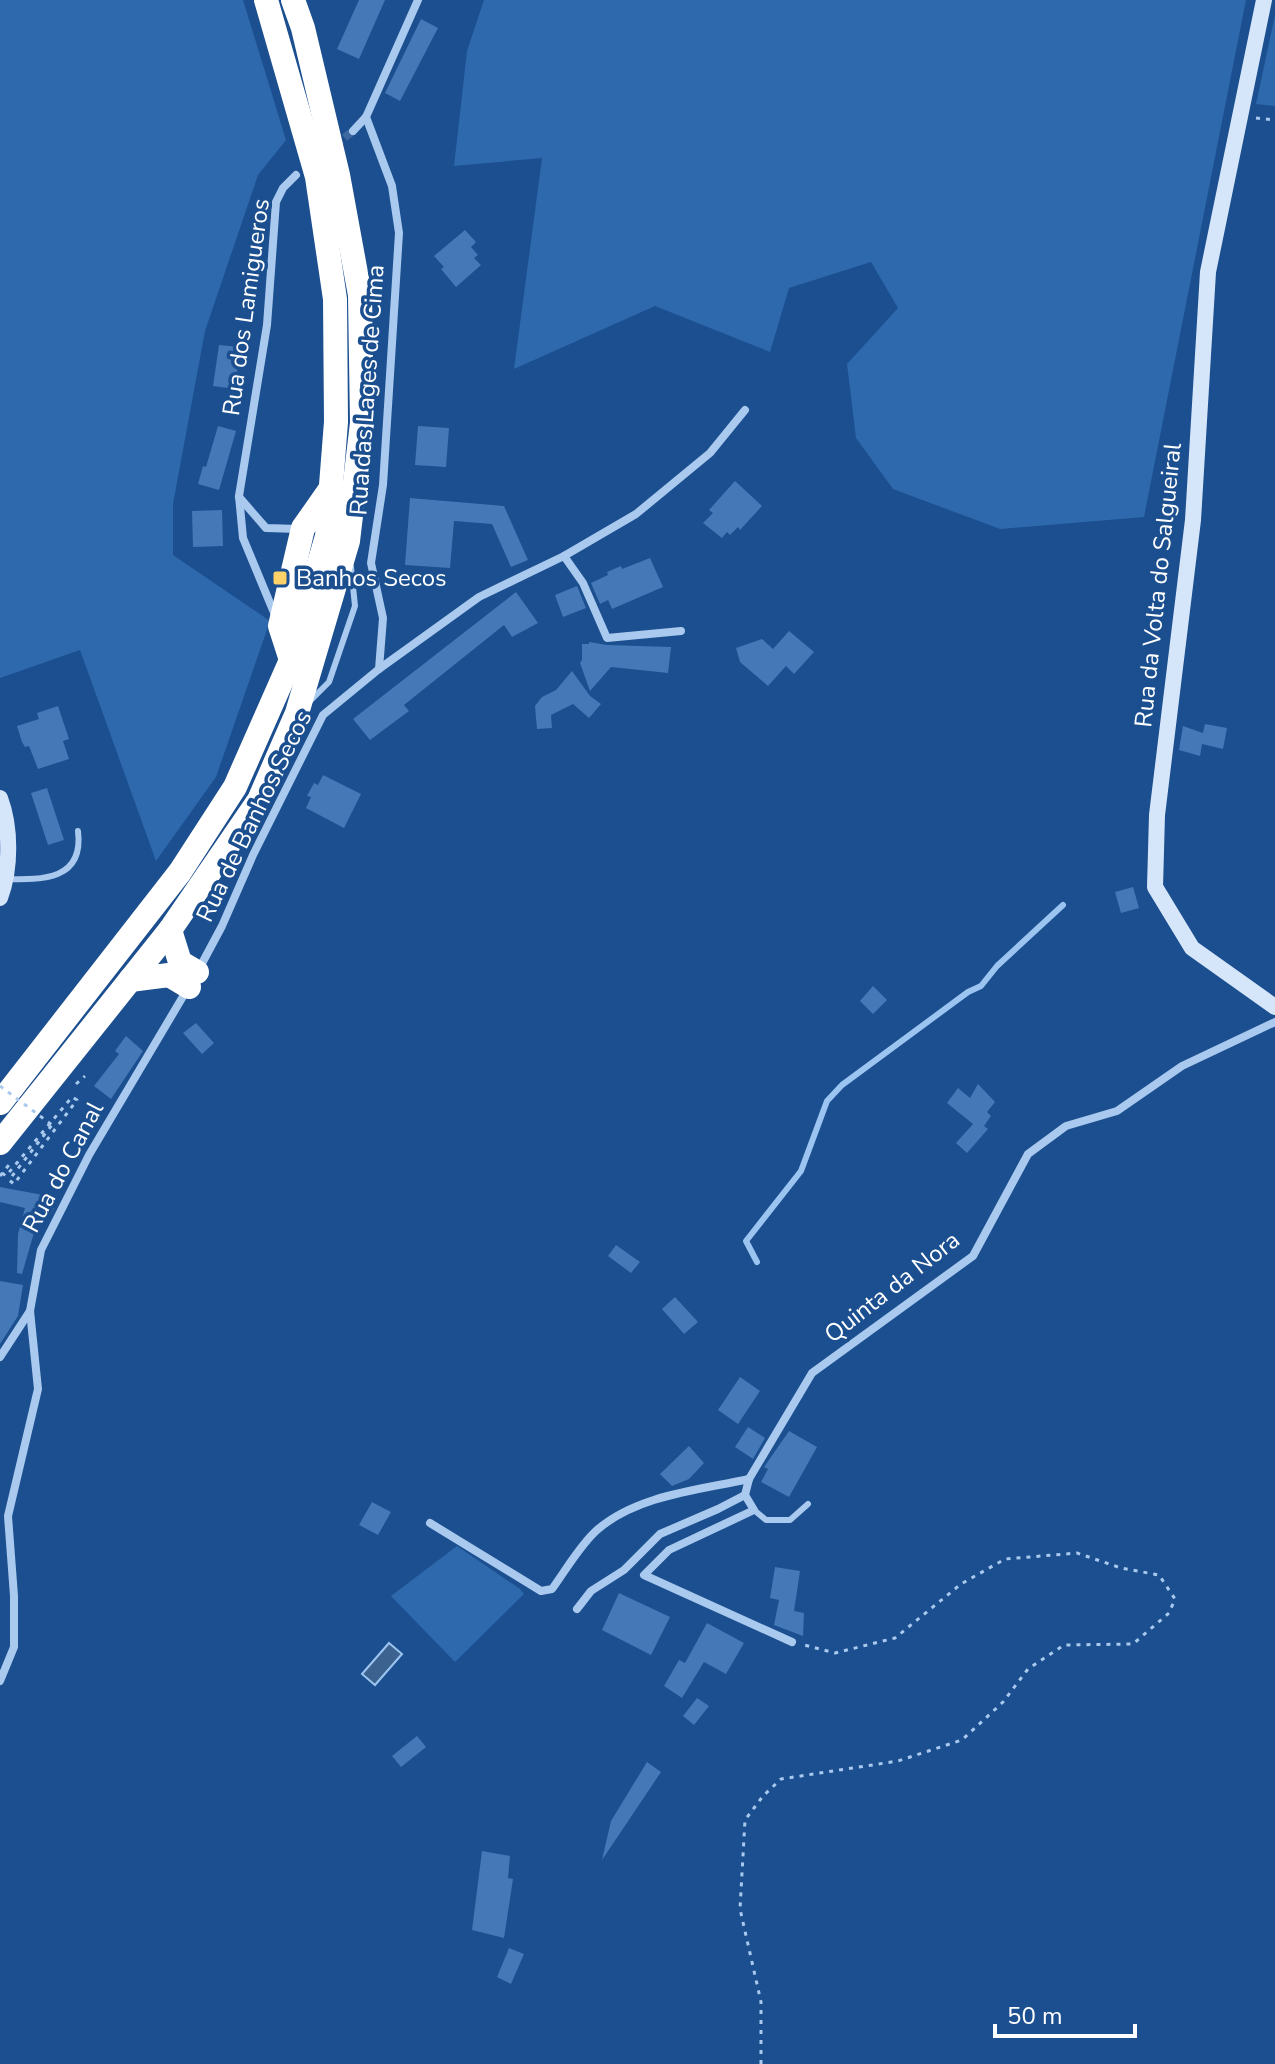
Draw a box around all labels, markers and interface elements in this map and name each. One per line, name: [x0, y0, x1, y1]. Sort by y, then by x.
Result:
street label: Rua dos Lamigueros: [215, 196, 277, 418]
street label: Rua das Lages de Cima: [342, 264, 392, 516]
street label: Rua da Volta do Salgueiral: [1127, 441, 1189, 729]
place label: Banhos Secos: [296, 562, 447, 594]
marker: Banhos Secos: [271, 569, 289, 587]
street label: Rua de Banhos Secos: [189, 705, 319, 927]
street label: Rua do Canal: [15, 1096, 111, 1238]
street label: Quinta da Nora: [818, 1224, 966, 1350]
scale bar: [995, 1988, 1135, 2038]
text: 50 m: [1007, 2000, 1063, 2032]

